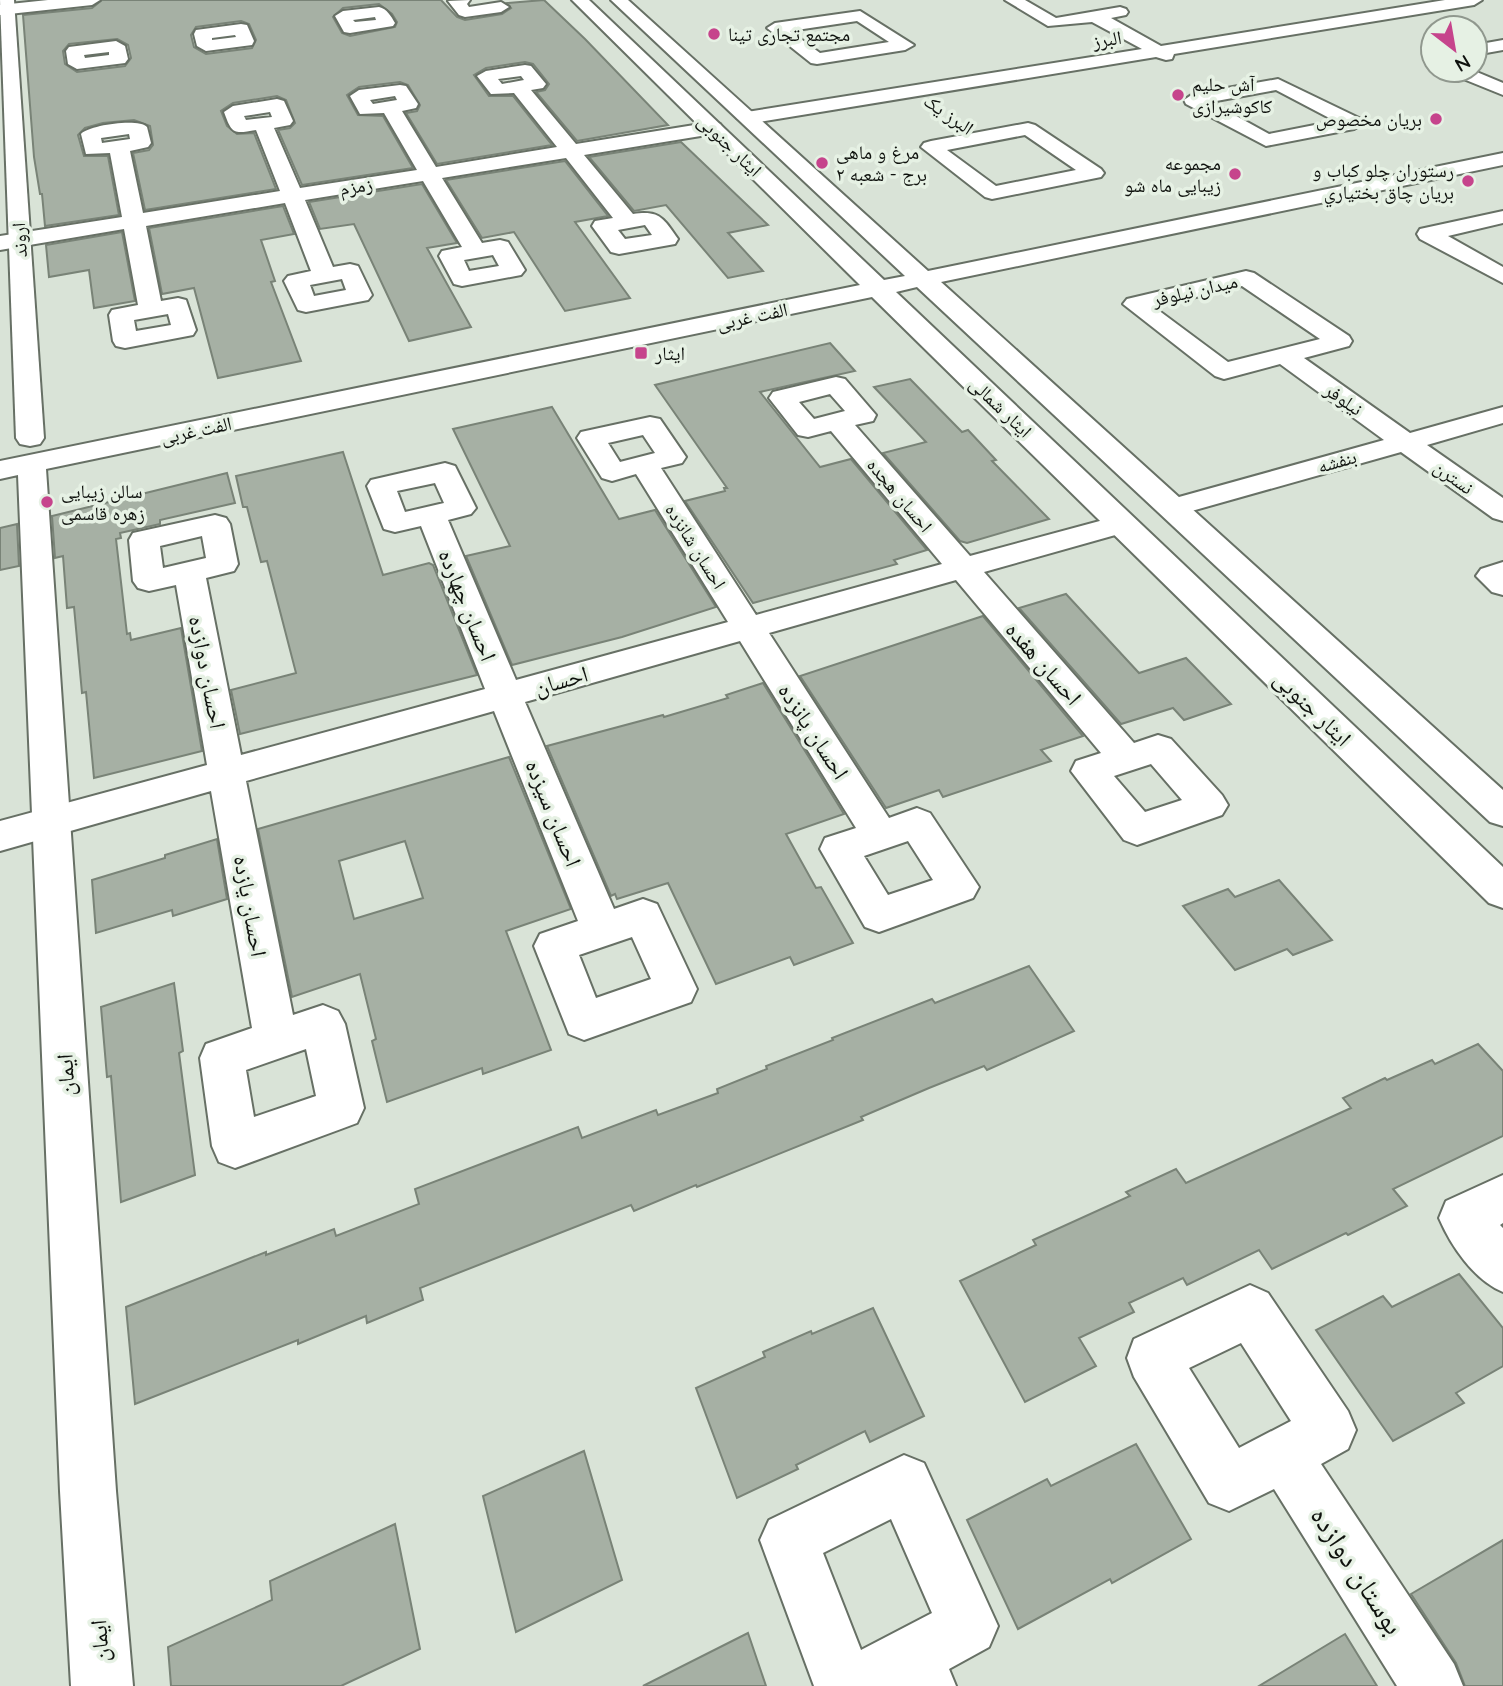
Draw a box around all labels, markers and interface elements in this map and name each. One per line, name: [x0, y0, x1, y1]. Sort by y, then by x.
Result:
north arrow: [1419, 14, 1489, 84]
place label: مجتمع تجاری تینا: [728, 22, 850, 47]
street label: البرز: [1090, 25, 1123, 53]
marker: مجتمع تجاری تینا: [706, 26, 722, 42]
text: N: [1451, 50, 1475, 77]
place label: آش حلیم کاکوشیرازی: [1192, 72, 1272, 118]
marker: آش حلیم کاکوشیرازی: [1170, 87, 1186, 103]
street label: البرز یک: [919, 88, 979, 140]
place label: بریان مخصوص: [1316, 107, 1422, 131]
street label: ایثار جنوبی: [693, 109, 767, 181]
marker: بریان مخصوص: [1428, 111, 1444, 127]
place label: مرغ و ماهی برج - شعبه ۲: [836, 140, 927, 186]
place label: مجموعه زیبایی ماه شو: [1124, 151, 1221, 197]
marker: مرغ و ماهی برج - شعبه ۲: [814, 155, 830, 171]
place label: رستوران چلو كباب و بريان چاق بختياري: [1312, 158, 1454, 208]
marker: مجموعه زیبایی ماه شو: [1227, 166, 1243, 182]
street label: زمزم: [338, 172, 374, 202]
marker: رستوران چلو كباب و بريان چاق بختياري: [1460, 173, 1476, 189]
street label: اروند: [6, 222, 32, 258]
street label: میدان نیلوفر: [1149, 269, 1240, 312]
street label: الفت غربی: [714, 297, 790, 335]
place label: ایثار: [654, 341, 685, 365]
marker: ایثار: [633, 345, 649, 361]
street label: ایثار شمالی: [965, 371, 1037, 443]
street label: نیلوفر: [1319, 377, 1368, 421]
street label: الفت غربی: [158, 411, 234, 449]
street label: بنفشه: [1315, 444, 1359, 478]
street label: احسان هجده: [862, 453, 938, 537]
street label: نسترن: [1429, 455, 1479, 499]
place label: سالن زیبایی زهره قاسمی: [61, 479, 145, 525]
marker: سالن زیبایی زهره قاسمی: [39, 494, 55, 510]
street label: احسان شانزده: [660, 499, 732, 593]
street label: احسان چهارده: [432, 545, 504, 665]
street label: احسان دوازده: [183, 613, 233, 731]
street label: احسان هفده: [1000, 615, 1088, 711]
street label: احسان: [531, 659, 591, 701]
street label: ایثار جنوبی: [1268, 664, 1358, 752]
street label: احسان پانزده: [772, 677, 856, 785]
street label: احسان سیزده: [519, 755, 589, 871]
street label: احسان یازده: [228, 853, 274, 959]
street label: ایمان: [49, 1053, 81, 1097]
street label: بوستان دوازده: [1304, 1499, 1412, 1641]
street label: ایمان: [83, 1619, 115, 1663]

